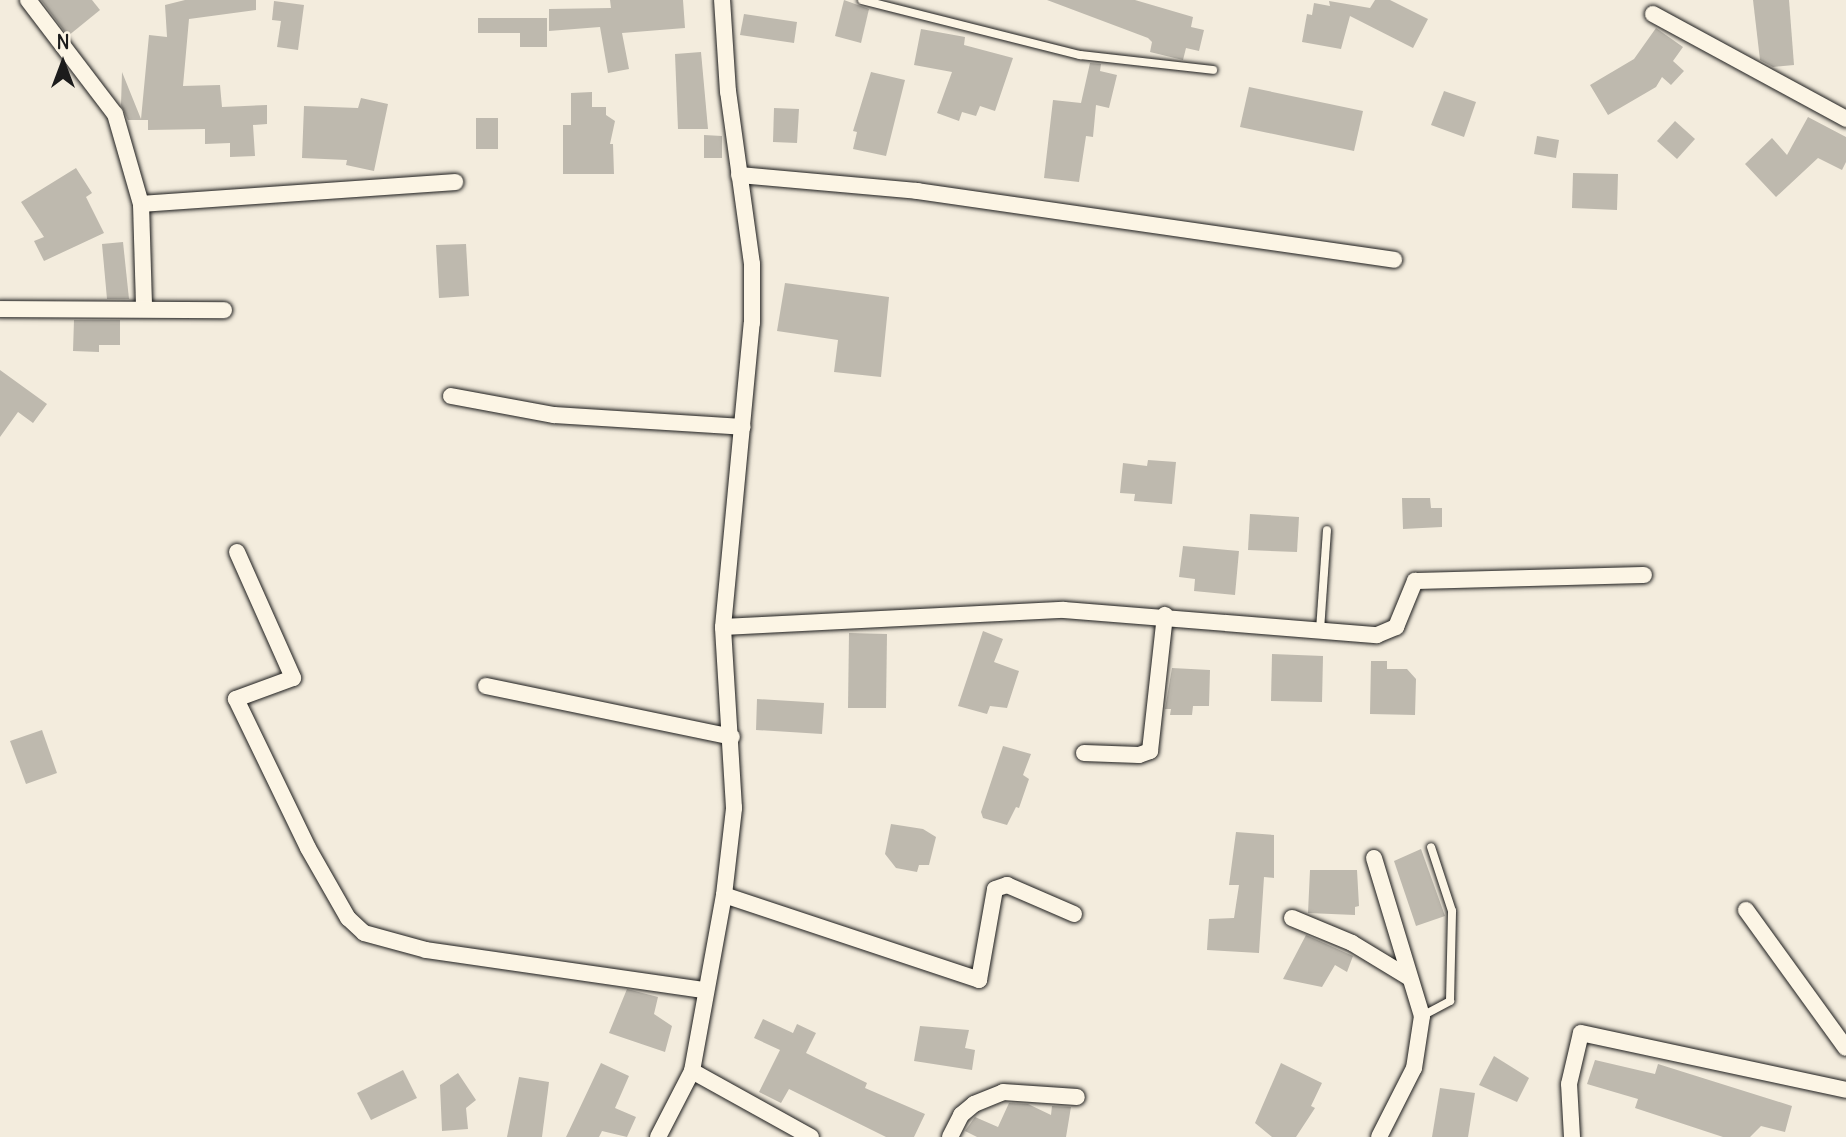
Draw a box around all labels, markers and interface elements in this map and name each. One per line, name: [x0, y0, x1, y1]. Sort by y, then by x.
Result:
north arrow: [28, 28, 98, 98]
text: N: [56, 30, 70, 54]

